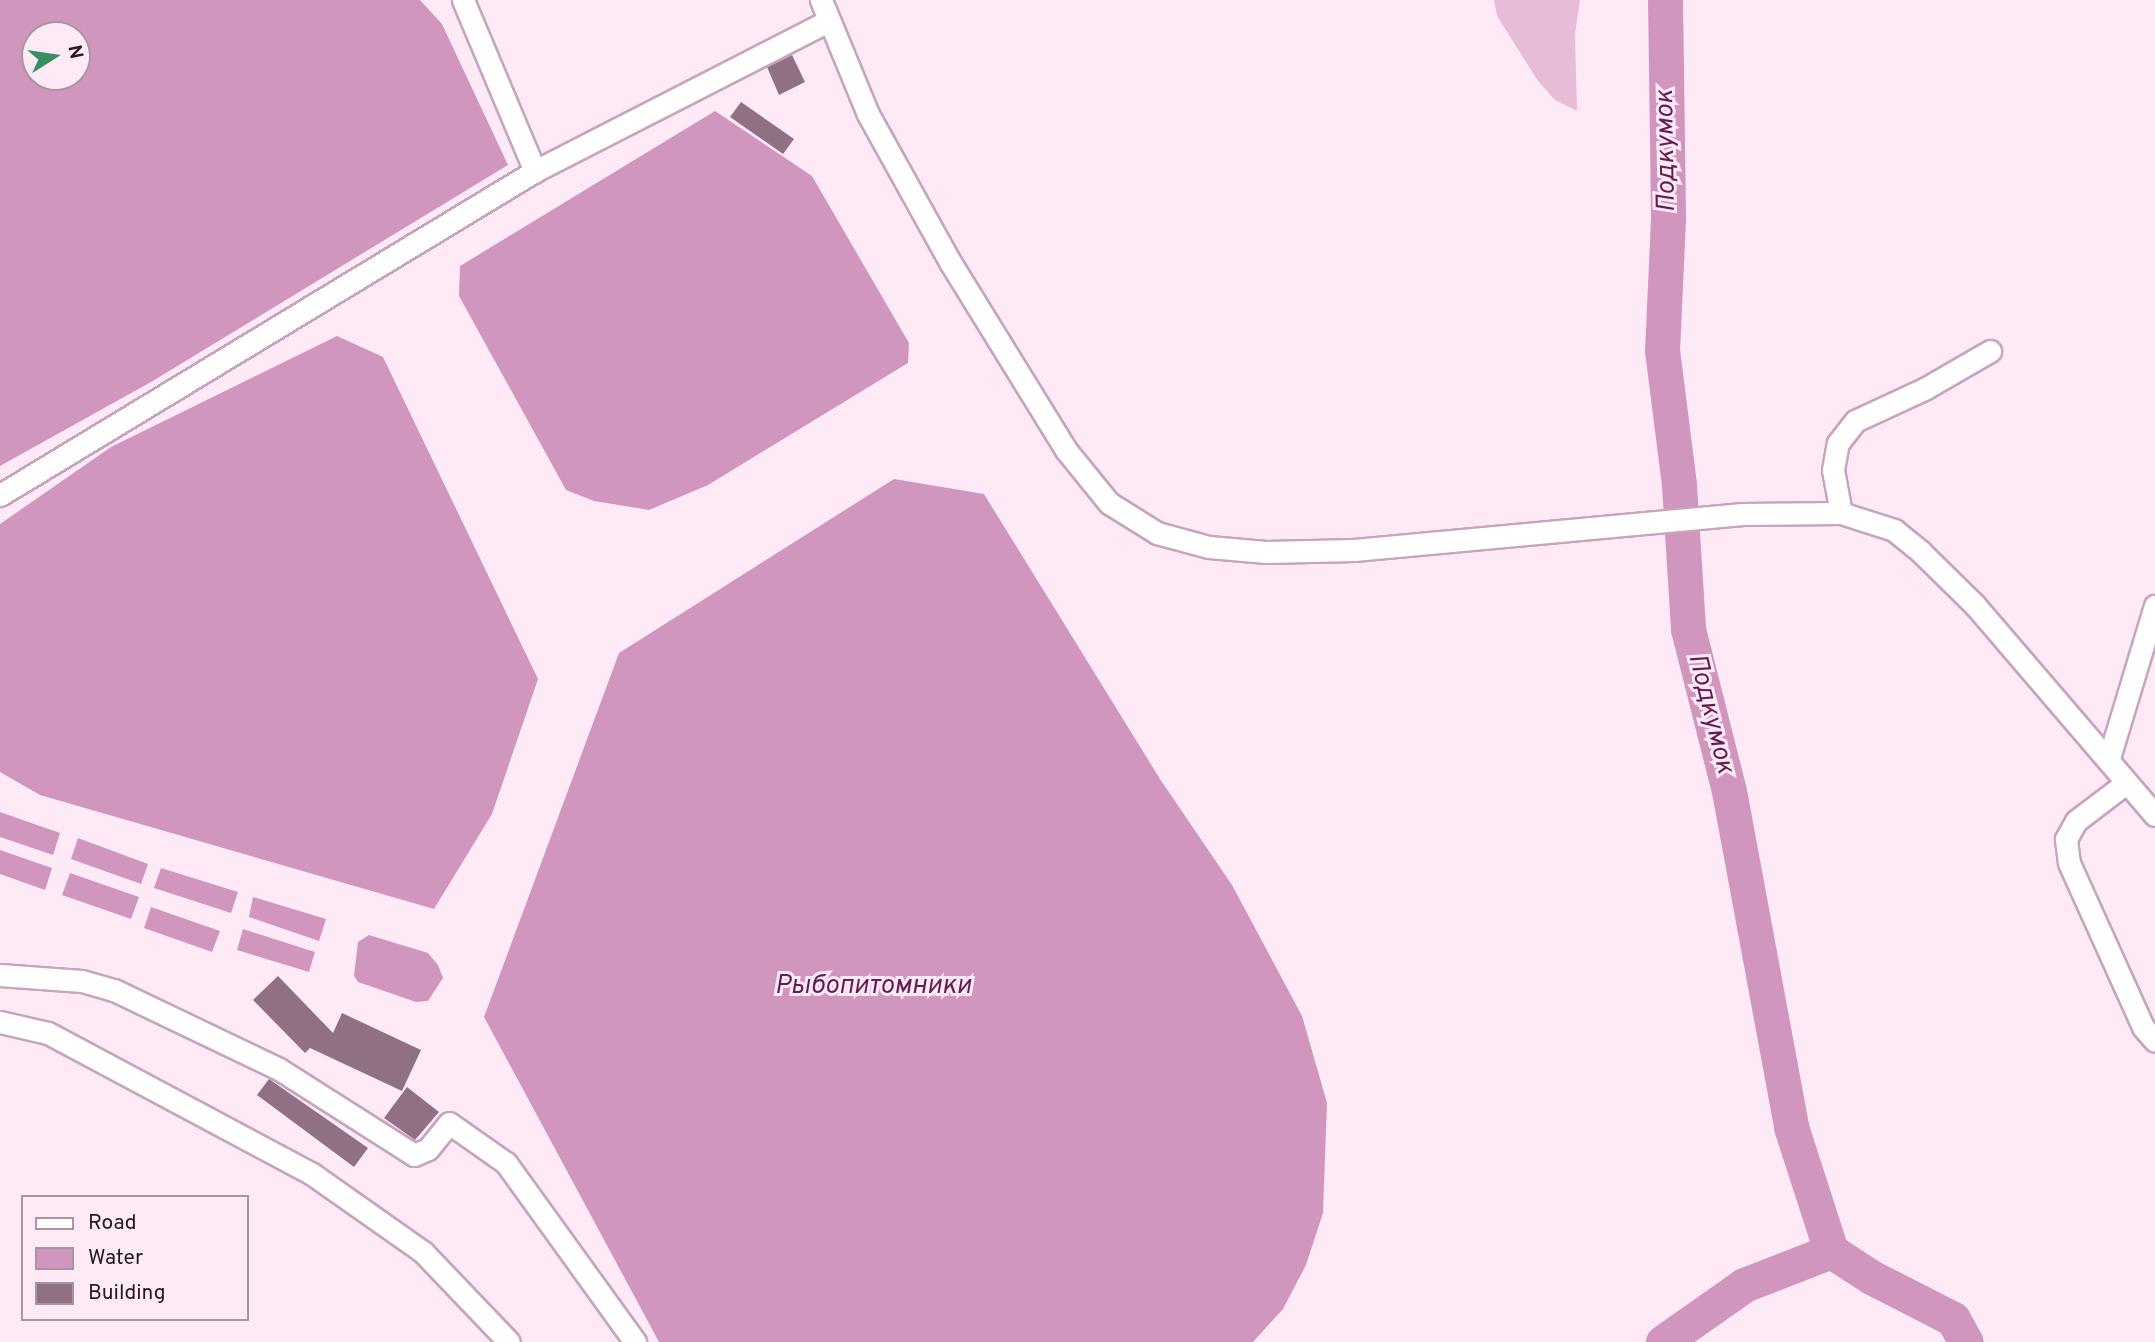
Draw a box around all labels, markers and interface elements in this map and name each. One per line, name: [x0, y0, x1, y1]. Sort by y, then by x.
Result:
north arrow: [21, 21, 91, 91]
text: N: [61, 43, 88, 61]
water label: Подкумок: [1650, 89, 1684, 213]
water label: Подкумок: [1680, 651, 1740, 777]
water label: Рыбопитомники: [775, 971, 971, 1003]
legend: [21, 1195, 248, 1321]
text: Road: [88, 1210, 137, 1237]
text: Water: [88, 1245, 143, 1272]
text: Building: [88, 1280, 166, 1307]

